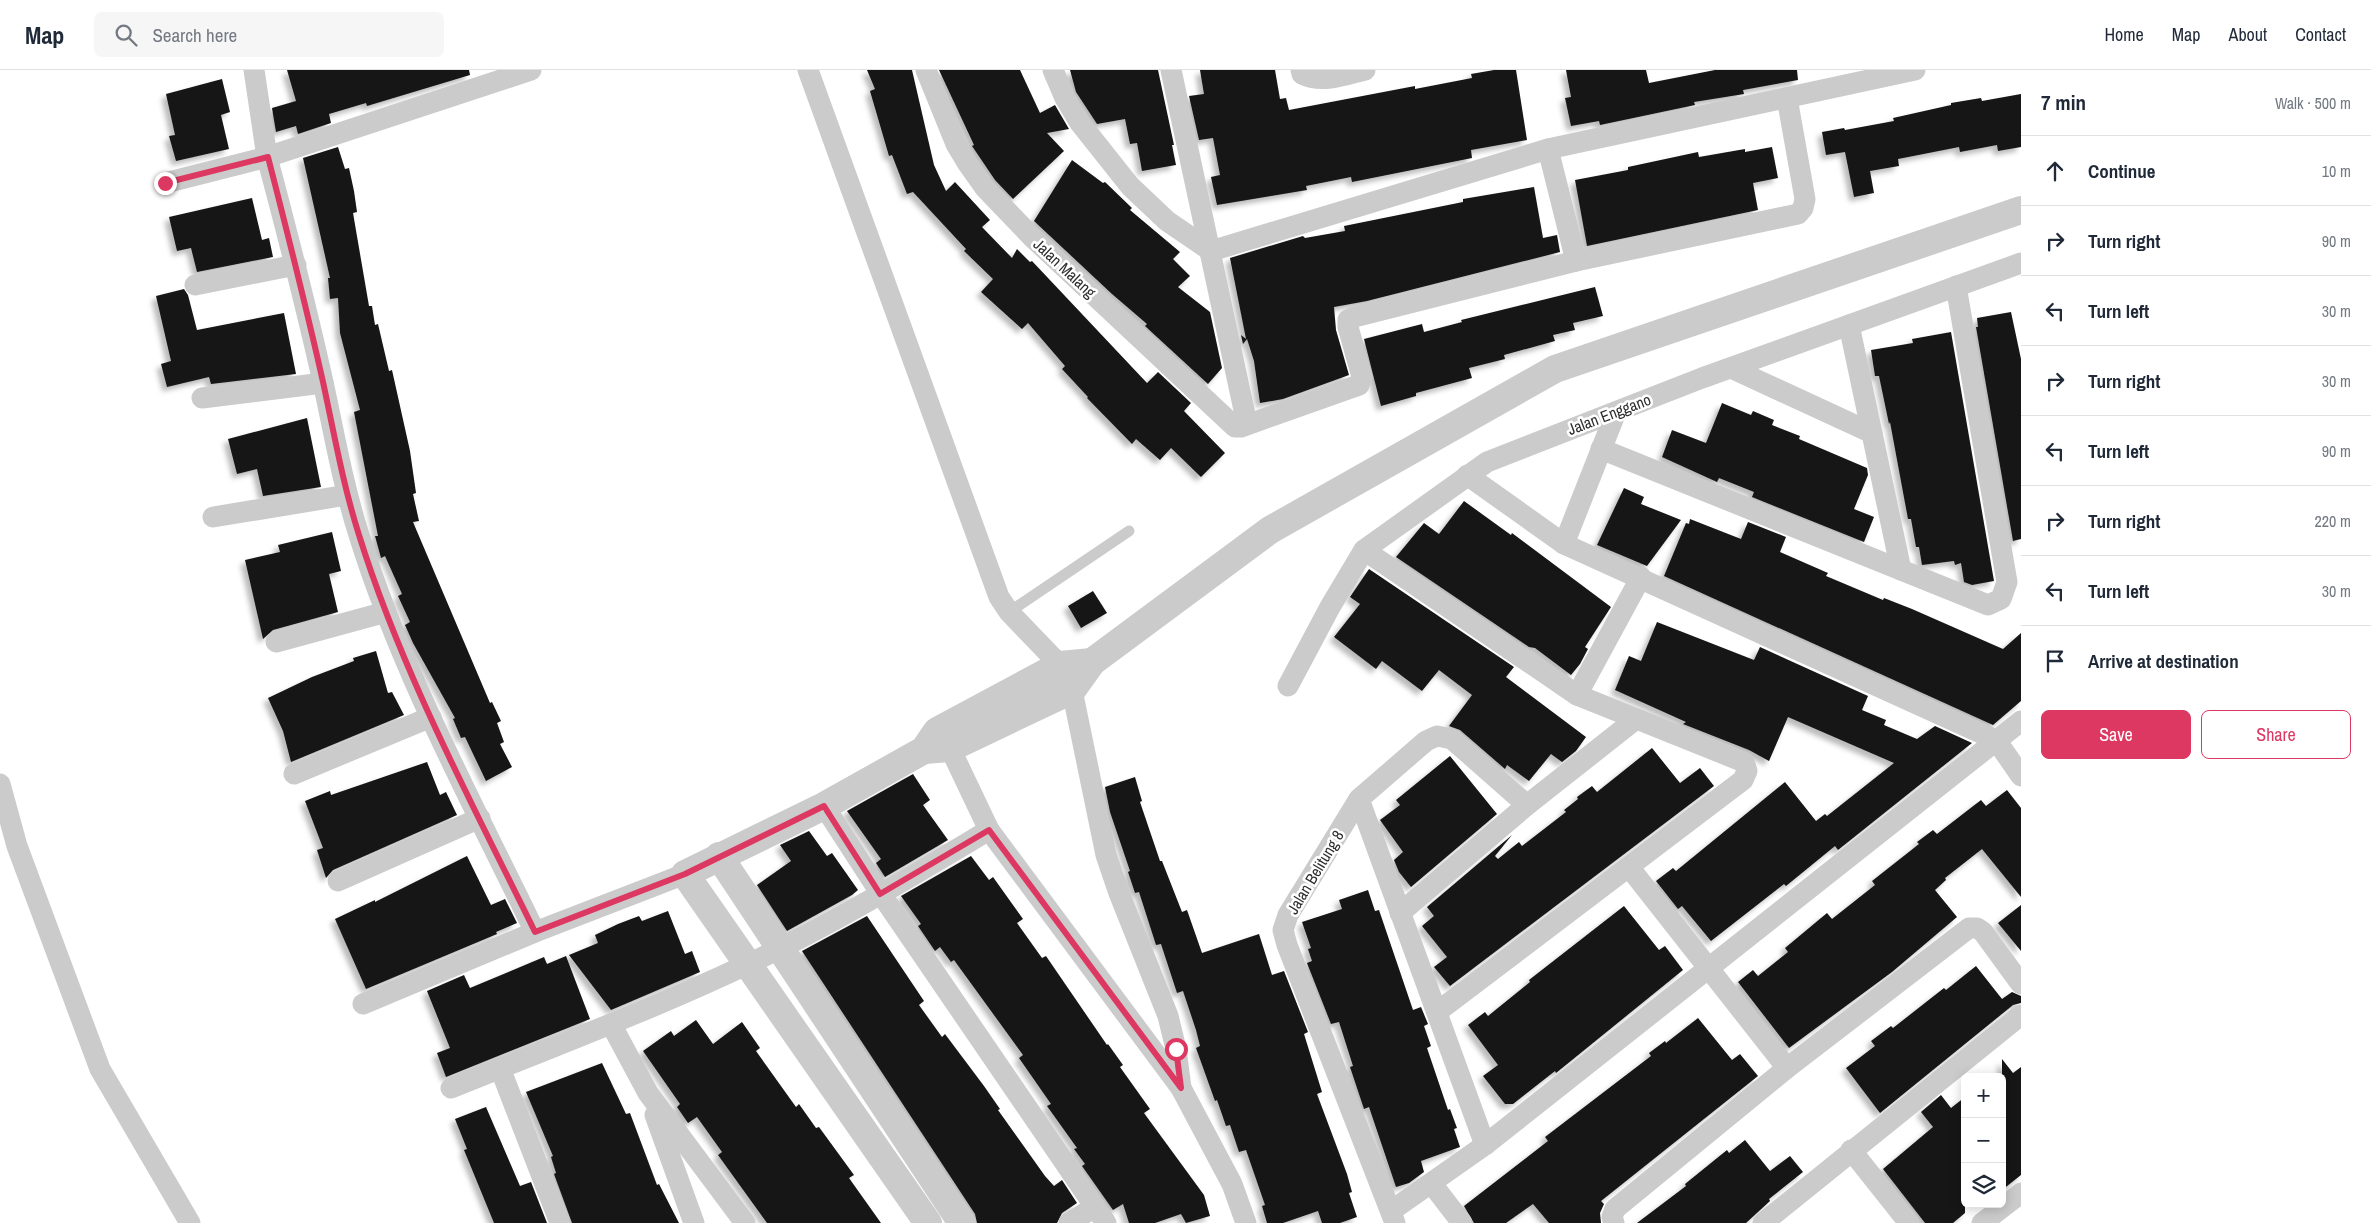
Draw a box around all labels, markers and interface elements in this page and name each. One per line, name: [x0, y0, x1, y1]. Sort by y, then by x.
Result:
search box: [94, 12, 444, 57]
text: Map: [25, 19, 64, 51]
icon: search: [112, 21, 140, 49]
text: Search here: [152, 22, 237, 48]
text: Home: [2104, 22, 2144, 47]
text: Map: [2172, 22, 2201, 47]
text: About: [2229, 22, 2267, 47]
text: Contact: [2295, 22, 2346, 47]
text: 7 min: [2041, 88, 2086, 117]
text: Walk · 500 m: [2275, 92, 2351, 114]
icon: ahead: [2041, 157, 2069, 185]
text: Continue: [2088, 158, 2156, 184]
text: 10 m: [2322, 160, 2351, 182]
route end: [154, 172, 177, 195]
icon: right: [2041, 227, 2069, 255]
text: Turn right: [2088, 228, 2160, 254]
text: 90 m: [2322, 230, 2351, 252]
street label: Jalan Malang: [1029, 233, 1102, 303]
icon: left: [2041, 297, 2069, 325]
text: Turn left: [2088, 298, 2149, 324]
text: 30 m: [2322, 300, 2351, 322]
icon: right: [2041, 367, 2069, 395]
text: Turn right: [2088, 368, 2160, 394]
text: 30 m: [2322, 370, 2351, 392]
street label: Jalan Enggano: [1564, 388, 1654, 440]
icon: left: [2041, 437, 2069, 465]
text: Turn left: [2088, 438, 2149, 464]
text: 90 m: [2322, 440, 2351, 462]
icon: right: [2041, 507, 2069, 535]
text: Turn right: [2088, 508, 2160, 534]
text: 220 m: [2315, 510, 2351, 532]
icon: left: [2041, 577, 2069, 605]
text: Turn left: [2088, 578, 2149, 604]
text: 30 m: [2322, 580, 2351, 602]
icon: arrive: [2041, 647, 2069, 675]
text: Arrive at destination: [2088, 648, 2239, 674]
button: Save: [2041, 710, 2191, 759]
button: Share: [2201, 710, 2351, 759]
street label: Jalan Belitung 8: [1281, 826, 1349, 918]
route start: [1165, 1038, 1188, 1061]
map controls: [1961, 1073, 2006, 1208]
button: +: [1961, 1073, 2006, 1118]
button: −: [1961, 1118, 2006, 1163]
button: layers: [1961, 1163, 2006, 1208]

